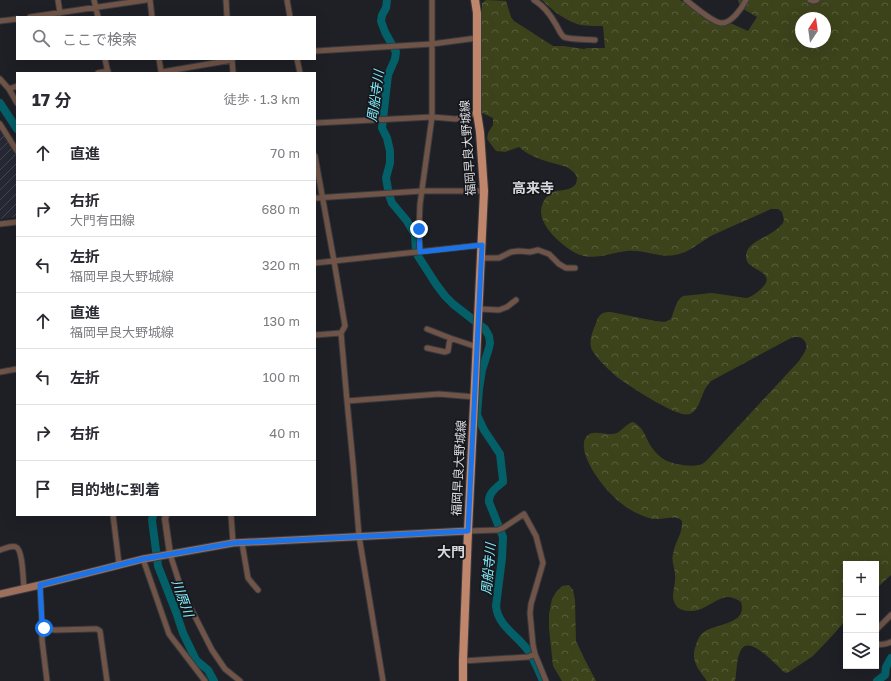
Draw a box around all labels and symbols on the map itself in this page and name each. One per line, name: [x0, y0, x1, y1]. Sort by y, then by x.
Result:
north arrow: [795, 12, 831, 48]
water label: 周船寺川: [363, 67, 387, 123]
street label: 福岡早良大野城線: [457, 100, 478, 196]
district label: 高来寺: [512, 179, 554, 196]
route end: [410, 220, 428, 238]
street label: 福岡早良大野城線: [448, 420, 469, 516]
water label: 周船寺川: [478, 540, 498, 596]
district label: 大門: [437, 543, 465, 560]
water label: 川原川: [169, 577, 198, 621]
route start: [35, 619, 53, 637]

